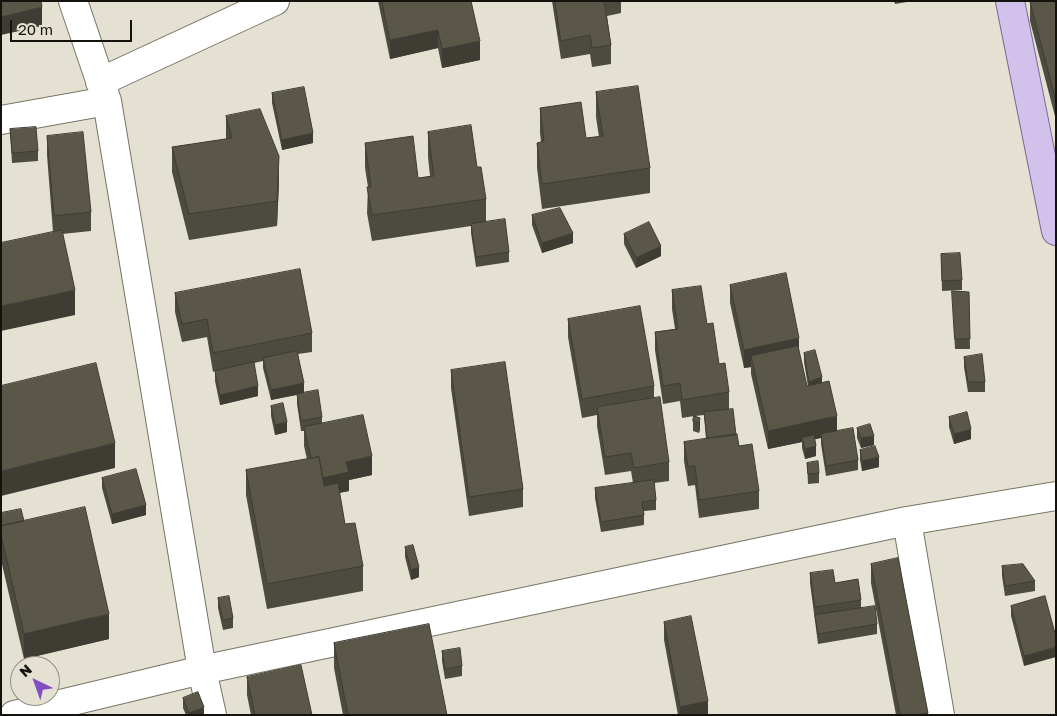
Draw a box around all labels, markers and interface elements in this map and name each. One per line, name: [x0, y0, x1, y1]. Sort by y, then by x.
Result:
scale bar: [12, 10, 135, 42]
text: 20 m: [18, 20, 53, 38]
north arrow: [10, 656, 60, 706]
text: N: [16, 660, 35, 680]

